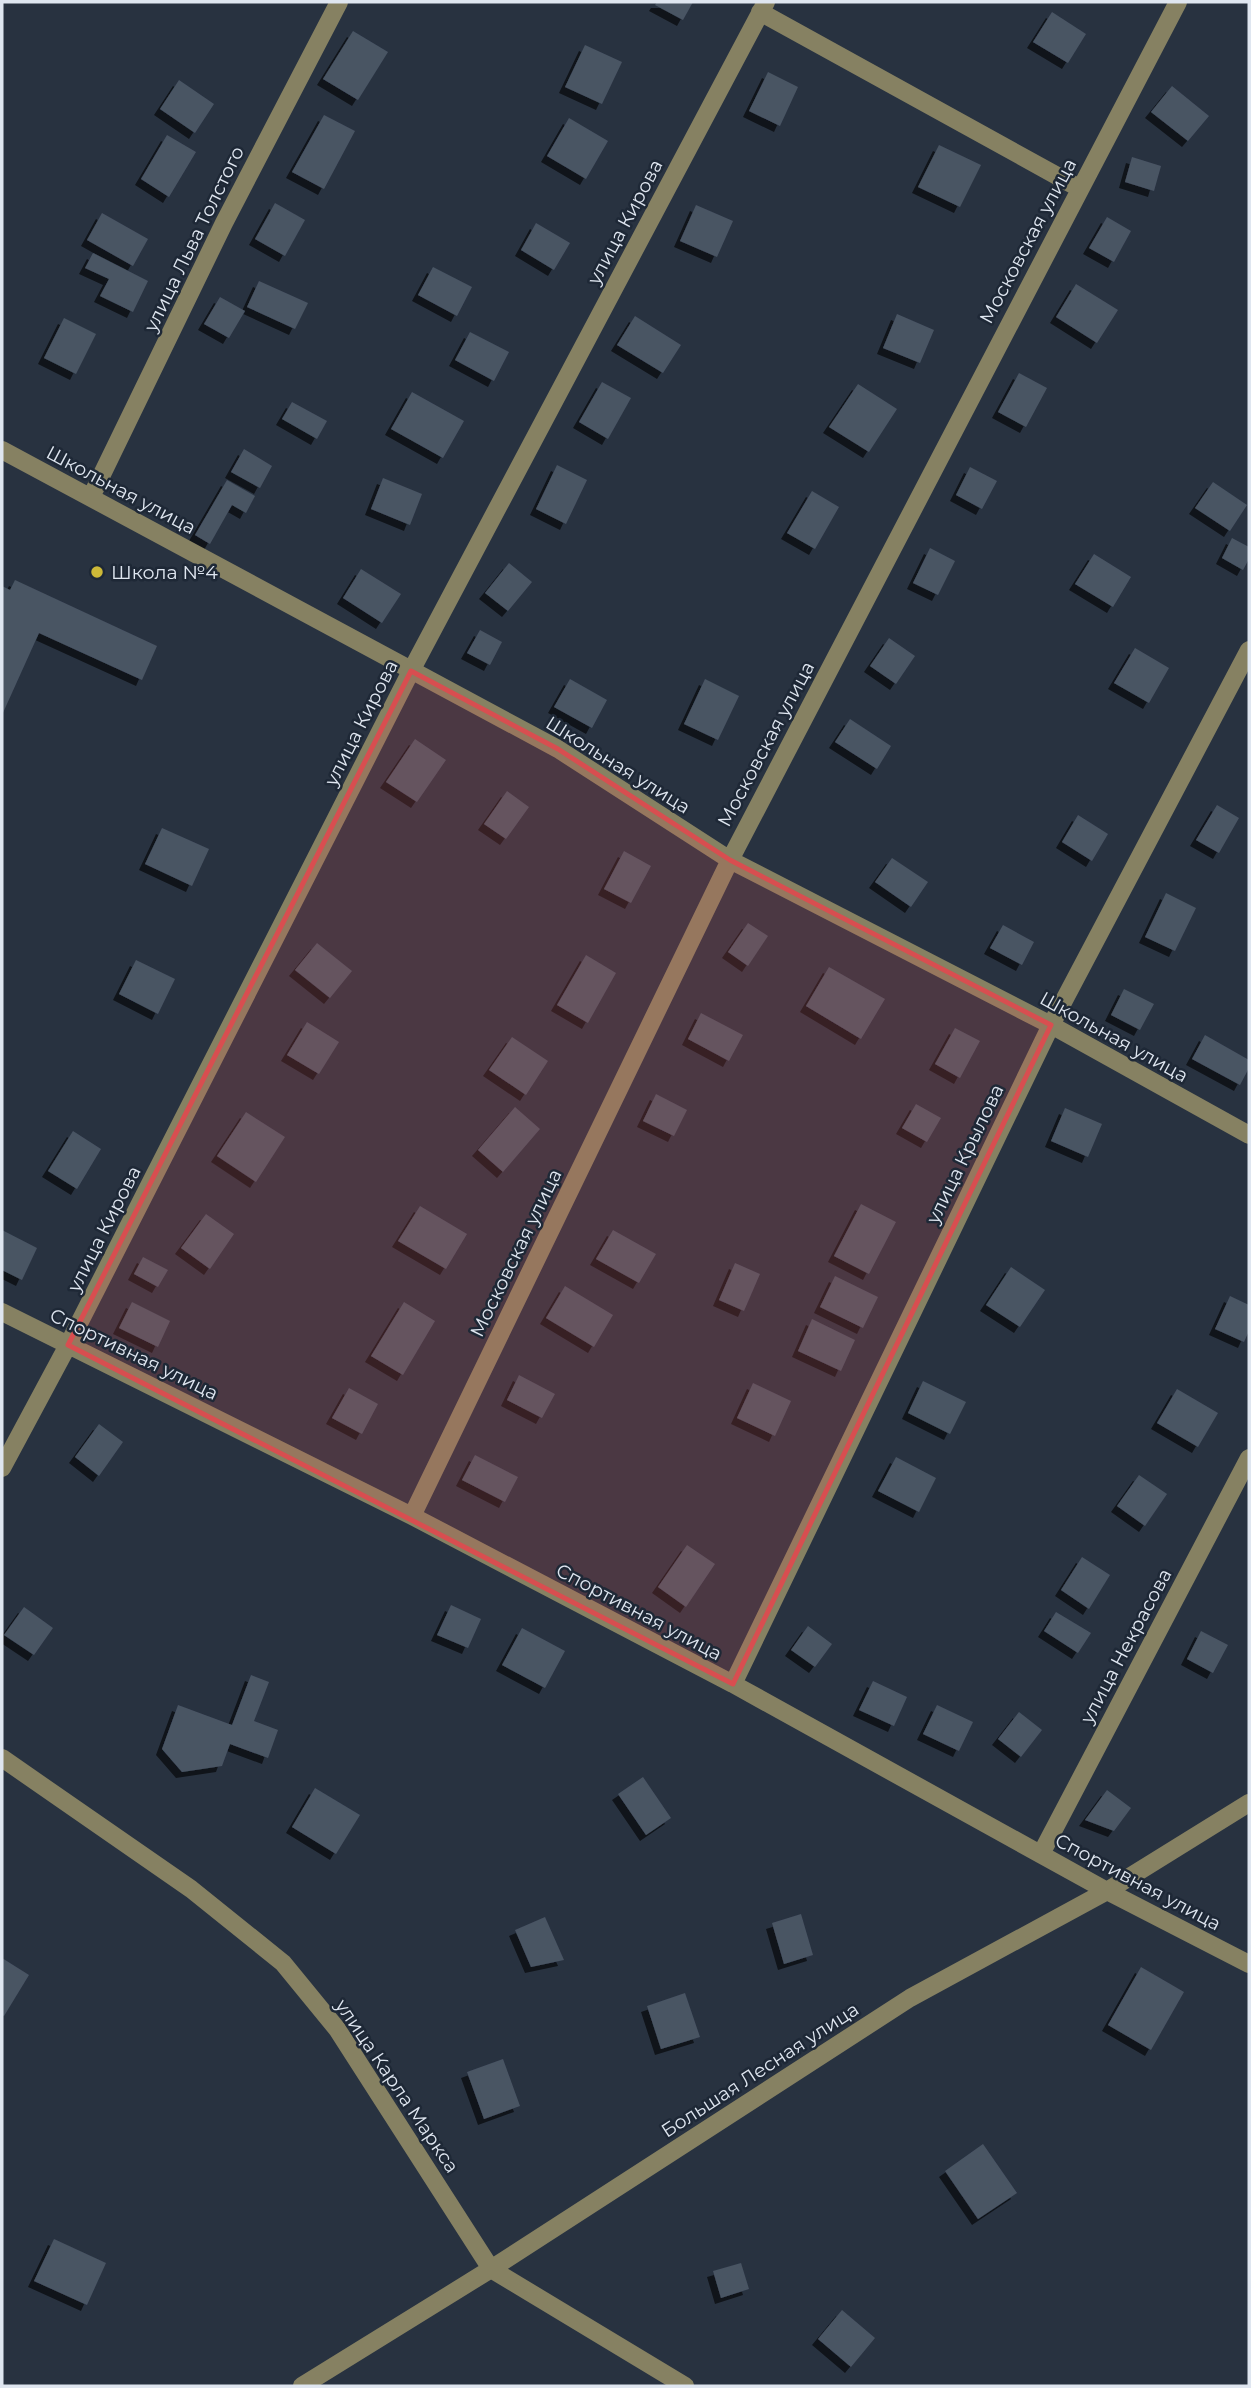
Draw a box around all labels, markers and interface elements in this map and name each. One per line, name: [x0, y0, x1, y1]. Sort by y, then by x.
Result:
street label: улица Льва Толстого: [139, 143, 249, 336]
street label: Московская улица: [975, 154, 1081, 328]
street label: улица Кирова: [582, 156, 668, 289]
street label: Школьная улица: [42, 441, 200, 539]
place label: Школа №4: [111, 561, 218, 584]
marker: Школа №4: [89, 564, 105, 580]
street label: улица Кирова: [319, 656, 403, 791]
street label: Московская улица: [713, 657, 819, 831]
street label: Школьная улица: [542, 711, 694, 819]
street label: Школьная улица: [1036, 987, 1192, 1087]
street label: улица Крылова: [921, 1081, 1009, 1228]
street label: улица Кирова: [62, 1162, 146, 1297]
street label: Московская улица: [465, 1165, 567, 1341]
street label: Спортивная улица: [46, 1303, 222, 1405]
street label: Спортивная улица: [552, 1559, 726, 1665]
street label: улица Некрасова: [1075, 1565, 1177, 1728]
street label: Спортивная улица: [1051, 1829, 1225, 1935]
street label: улица Карла Маркса: [330, 1994, 464, 2177]
street label: Большая Лесная улица: [657, 1998, 863, 2142]

